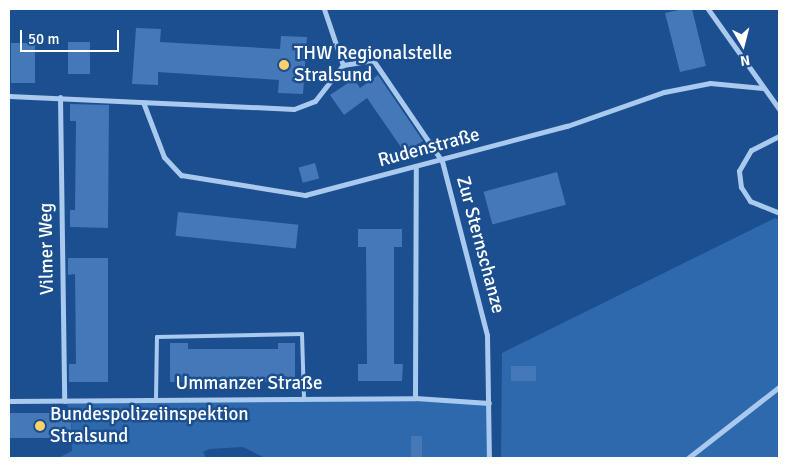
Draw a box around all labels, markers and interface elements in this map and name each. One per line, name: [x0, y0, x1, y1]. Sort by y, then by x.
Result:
scale bar: [22, 20, 121, 52]
north arrow: [718, 20, 768, 70]
text: 50 m: [28, 30, 59, 48]
place label: THW Regionalstelle Stralsund: [294, 43, 452, 87]
text: N: [739, 51, 751, 69]
marker: THW Regionalstelle Stralsund: [278, 59, 290, 71]
street label: Rudenstraße: [376, 124, 482, 172]
street label: Zur Sternschanze: [451, 174, 509, 316]
street label: Vilmer Weg: [35, 203, 59, 295]
street label: Ummanzer Straße: [176, 373, 322, 395]
place label: Bundespolizeiinspektion Stralsund: [50, 404, 249, 448]
marker: Bundespolizeiinspektion Stralsund: [34, 420, 46, 432]

